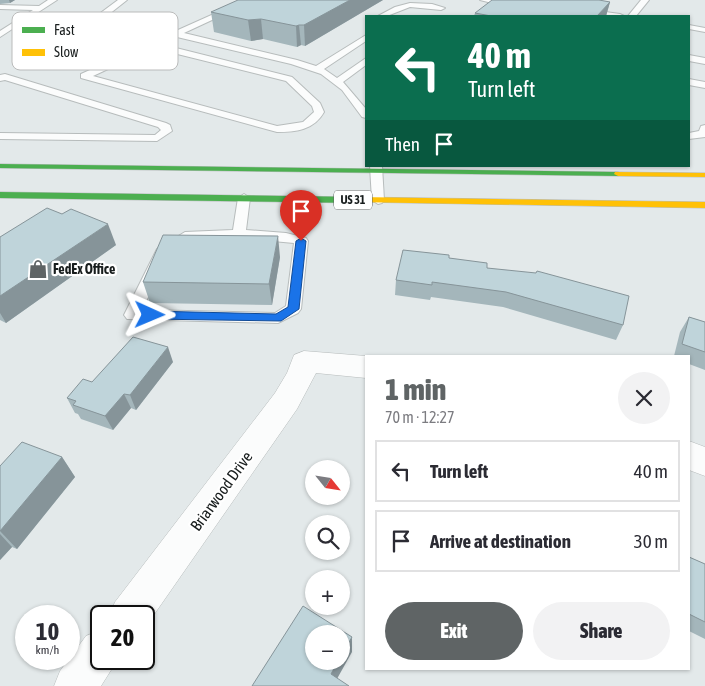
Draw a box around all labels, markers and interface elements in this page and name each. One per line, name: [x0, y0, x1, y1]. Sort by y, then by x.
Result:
legend: [12, 12, 178, 70]
text: Fast: [54, 22, 75, 38]
icon: left: [385, 35, 450, 100]
text: 40 m: [468, 35, 531, 75]
text: Slow: [54, 44, 79, 60]
text: Turn left: [468, 76, 535, 102]
icon: arrive: [430, 130, 458, 158]
text: Then: [385, 133, 420, 155]
pin: [280, 190, 322, 241]
road number: US 31: [334, 190, 372, 210]
icon: arrive: [287, 197, 315, 225]
shop icon: FedEx Office: [27, 258, 49, 280]
place label: FedEx Office: [53, 261, 115, 277]
position arrow: [123, 288, 175, 340]
text: 1 min: [385, 372, 446, 406]
button: close: [618, 372, 670, 424]
text: 70 m · 12:27: [385, 408, 455, 426]
street label: Briarwood Drive: [186, 448, 256, 534]
icon: left: [387, 457, 415, 485]
north arrow: [305, 460, 350, 505]
map controls: [305, 460, 350, 670]
text: Turn left: [430, 460, 488, 482]
text: 40 m: [634, 460, 668, 482]
button: search: [305, 515, 350, 560]
icon: arrive: [387, 527, 415, 555]
text: Arrive at destination: [430, 530, 571, 552]
text: 30 m: [634, 530, 668, 552]
button: +: [305, 570, 350, 615]
button: Exit: [385, 602, 523, 660]
button: Share: [533, 602, 670, 660]
speed limit sign: 20: [90, 605, 155, 670]
text: 10: [36, 617, 59, 645]
button: −: [305, 625, 350, 670]
text: km/h: [36, 643, 59, 657]

